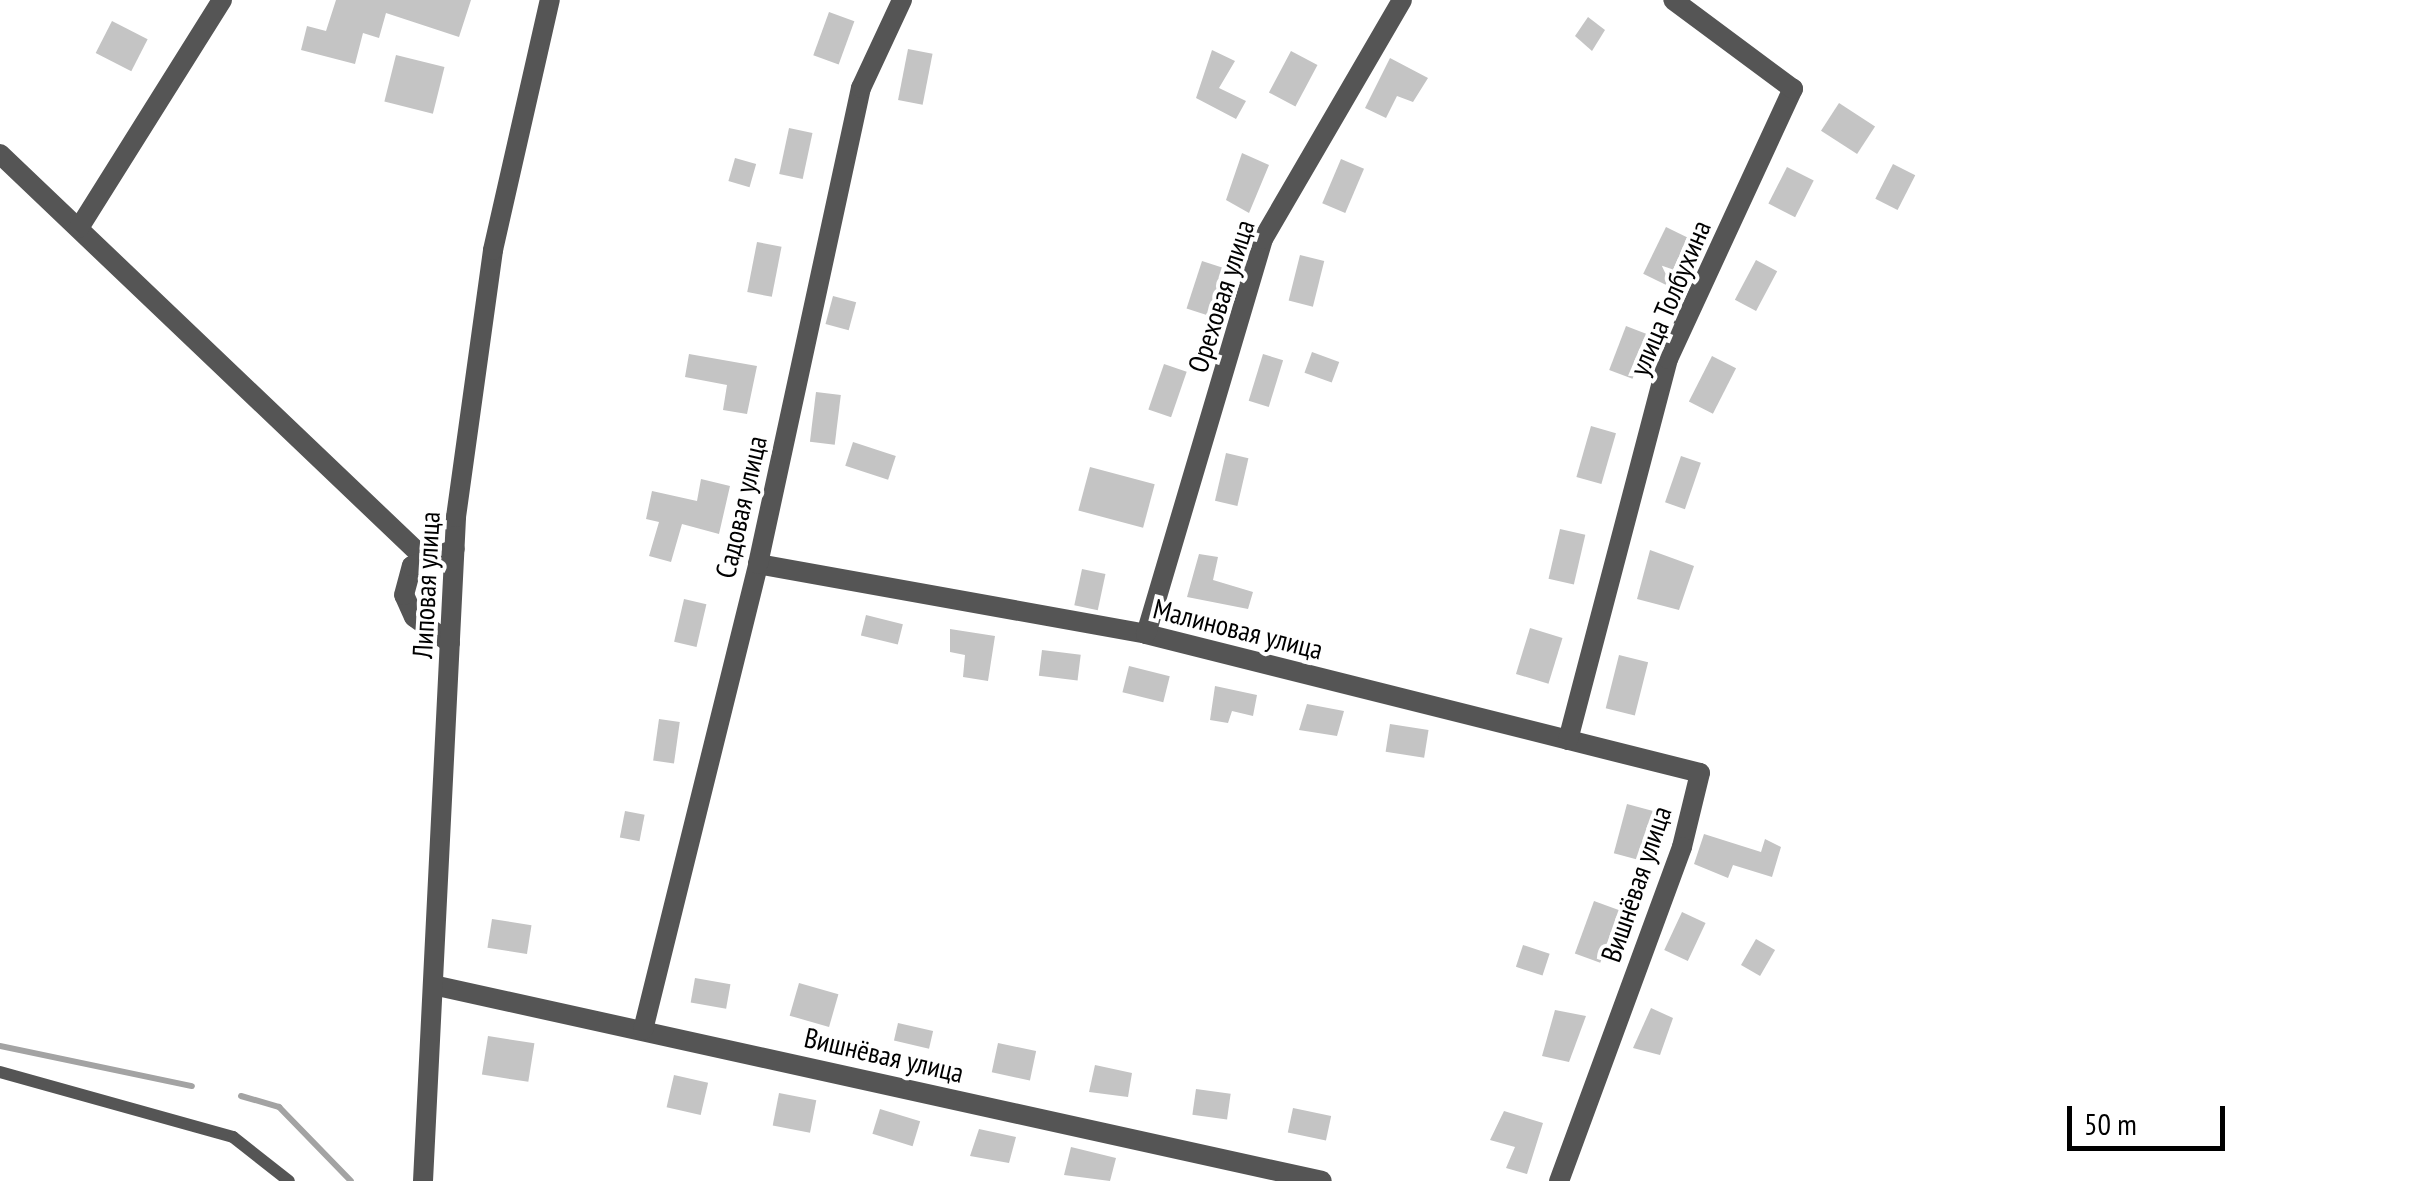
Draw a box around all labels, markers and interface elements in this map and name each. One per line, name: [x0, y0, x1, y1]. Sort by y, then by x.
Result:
street label: Ореховая улица: [1181, 215, 1261, 377]
street label: улица Толбухина: [1622, 215, 1718, 381]
street label: Садовая улица: [708, 433, 774, 581]
street label: Липовая улица: [405, 511, 447, 659]
street label: Малиновая улица: [1150, 592, 1326, 666]
street label: Вишнёвая улица: [1594, 802, 1678, 966]
street label: Вишнёвая улица: [801, 1020, 967, 1090]
scale bar: [2072, 1086, 2230, 1148]
text: 50 m: [2084, 1104, 2137, 1143]

